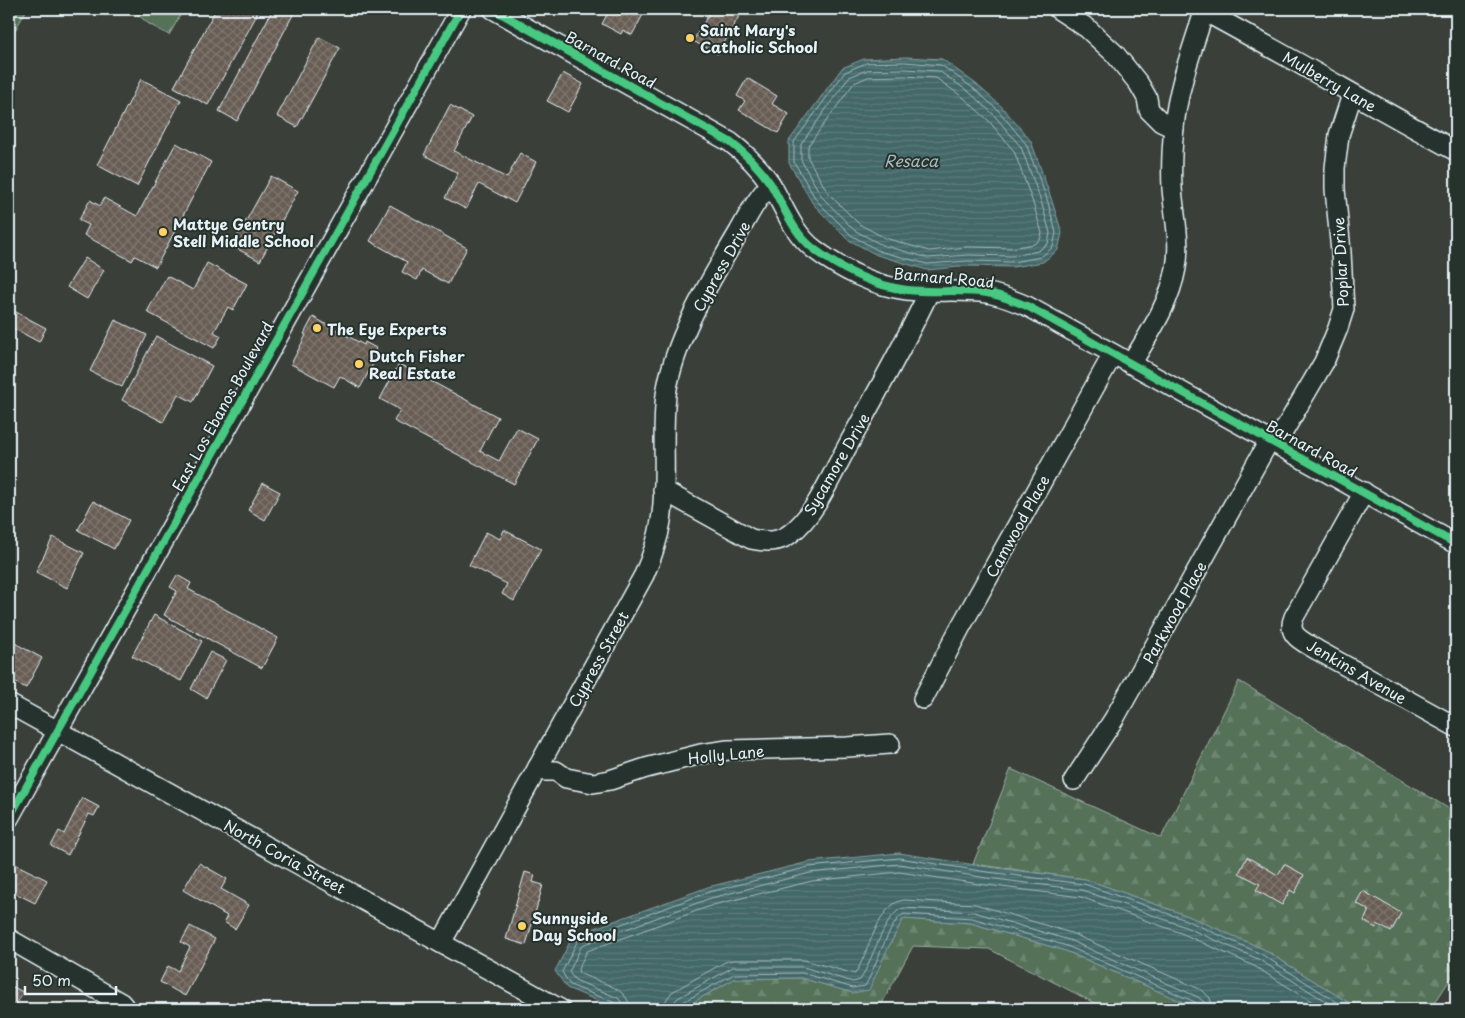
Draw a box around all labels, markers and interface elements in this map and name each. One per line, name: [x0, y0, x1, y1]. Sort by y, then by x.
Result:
place label: Saint Mary's Catholic School: [700, 18, 818, 58]
street label: Barnard Road: [561, 24, 661, 94]
marker: Saint Mary's Catholic School: [684, 32, 696, 44]
street label: Mulberry Lane: [1279, 45, 1381, 117]
water label: Resaca: [884, 148, 939, 172]
place label: Mattye Gentry Stell Middle School: [173, 212, 314, 252]
street label: Cypress Drive: [687, 216, 755, 316]
street label: Poplar Drive: [1326, 217, 1354, 307]
marker: Mattye Gentry Stell Middle School: [157, 226, 169, 238]
street label: Barnard Road: [893, 261, 995, 293]
street label: East Los Ebanos Boulevard: [166, 317, 278, 495]
place label: The Eye Experts: [327, 317, 446, 340]
marker: The Eye Experts: [311, 322, 323, 334]
place label: Dutch Fisher Real Estate: [369, 344, 465, 384]
marker: Dutch Fisher Real Estate: [353, 358, 365, 370]
street label: Sycamore Drive: [797, 408, 875, 520]
street label: Barnard Road: [1262, 413, 1362, 483]
street label: Camwood Place: [979, 471, 1055, 581]
street label: Parkwood Place: [1136, 557, 1212, 667]
street label: Cypress Street: [562, 607, 634, 711]
street label: Jenkins Avenue: [1303, 633, 1411, 709]
street label: Holly Lane: [687, 739, 765, 769]
street label: North Coria Street: [220, 813, 350, 899]
place label: Sunnyside Day School: [532, 906, 616, 946]
marker: Sunnyside Day School: [516, 920, 528, 932]
scale bar: [25, 963, 116, 995]
text: 50 m: [32, 968, 71, 991]

